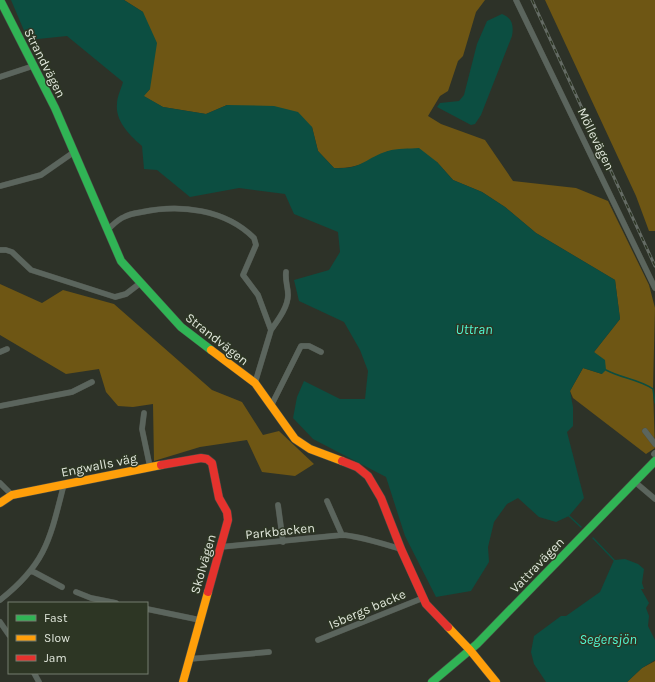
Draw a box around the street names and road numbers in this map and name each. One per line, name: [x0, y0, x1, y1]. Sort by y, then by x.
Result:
street label: Strandvägen: [21, 26, 69, 100]
street label: Möllevägen: [574, 105, 618, 173]
street label: Strandvägen: [183, 310, 251, 368]
street label: Engwalls väg: [60, 450, 139, 480]
street label: Parkbacken: [245, 520, 315, 542]
street label: Skolvägen: [187, 532, 219, 596]
street label: Vattravägen: [507, 534, 567, 596]
street label: Isbergs backe: [326, 586, 408, 632]

